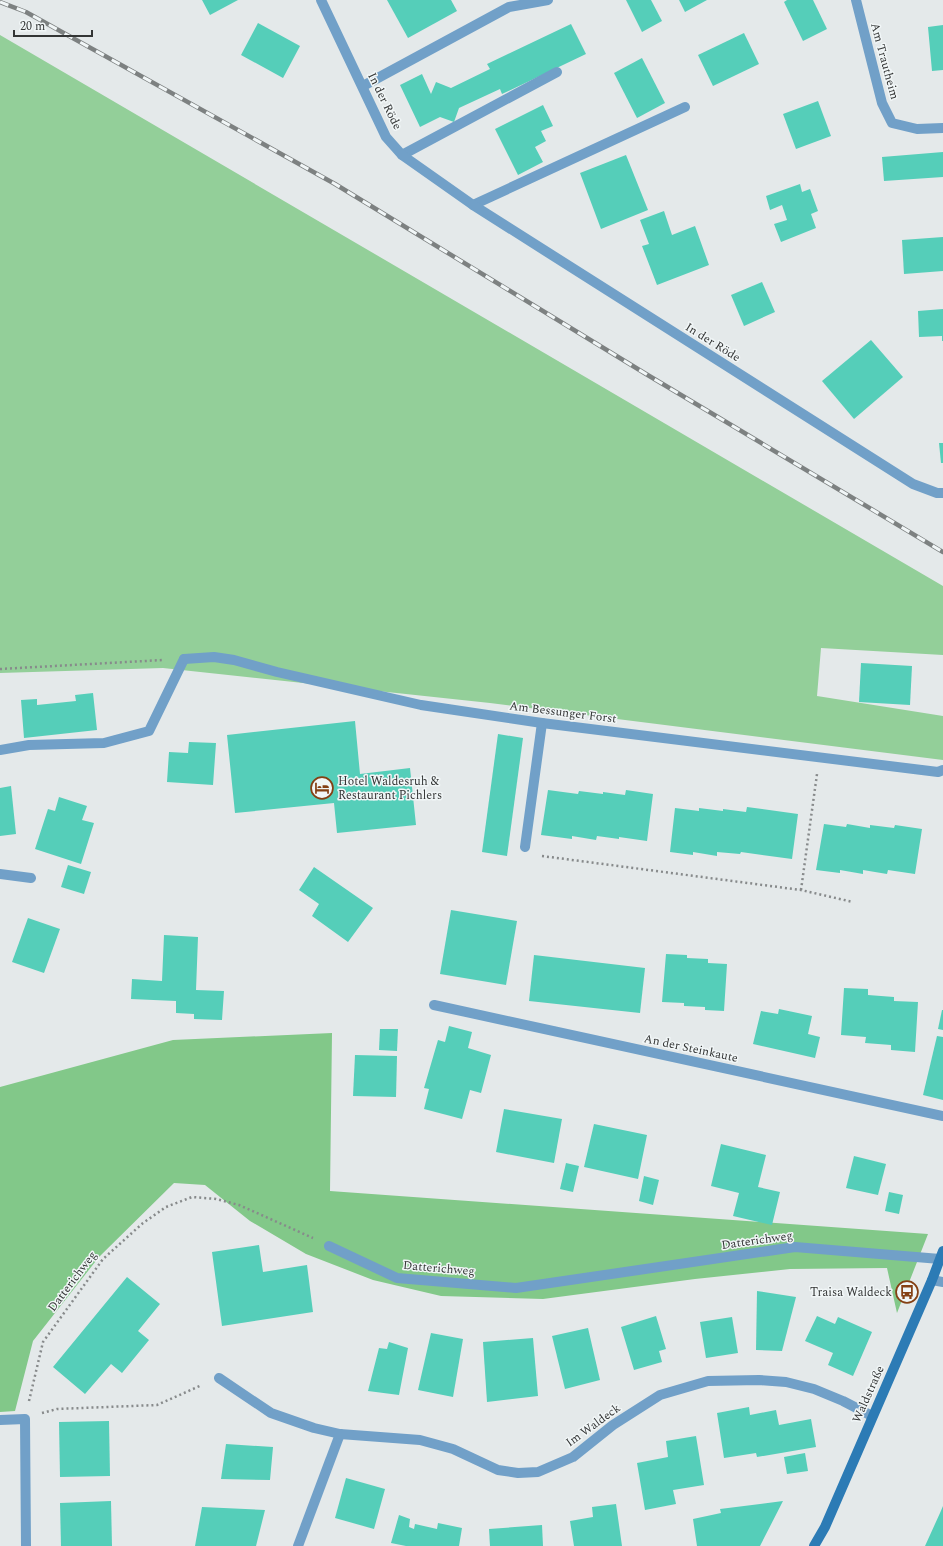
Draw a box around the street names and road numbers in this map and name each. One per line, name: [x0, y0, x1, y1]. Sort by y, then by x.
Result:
street label: Am Trautheim: [865, 21, 904, 102]
street label: In der Röde: [362, 69, 407, 133]
street label: In der Röde: [681, 318, 744, 367]
street label: Am Bessunger Forst: [508, 697, 618, 728]
street label: An der Steinkaute: [642, 1029, 740, 1068]
street label: Datterichweg: [720, 1226, 794, 1255]
street label: Datterichweg: [43, 1247, 102, 1316]
street label: Datterichweg: [402, 1256, 476, 1281]
street label: Waldstraße: [847, 1362, 890, 1426]
street label: Im Waldeck: [562, 1399, 625, 1452]

